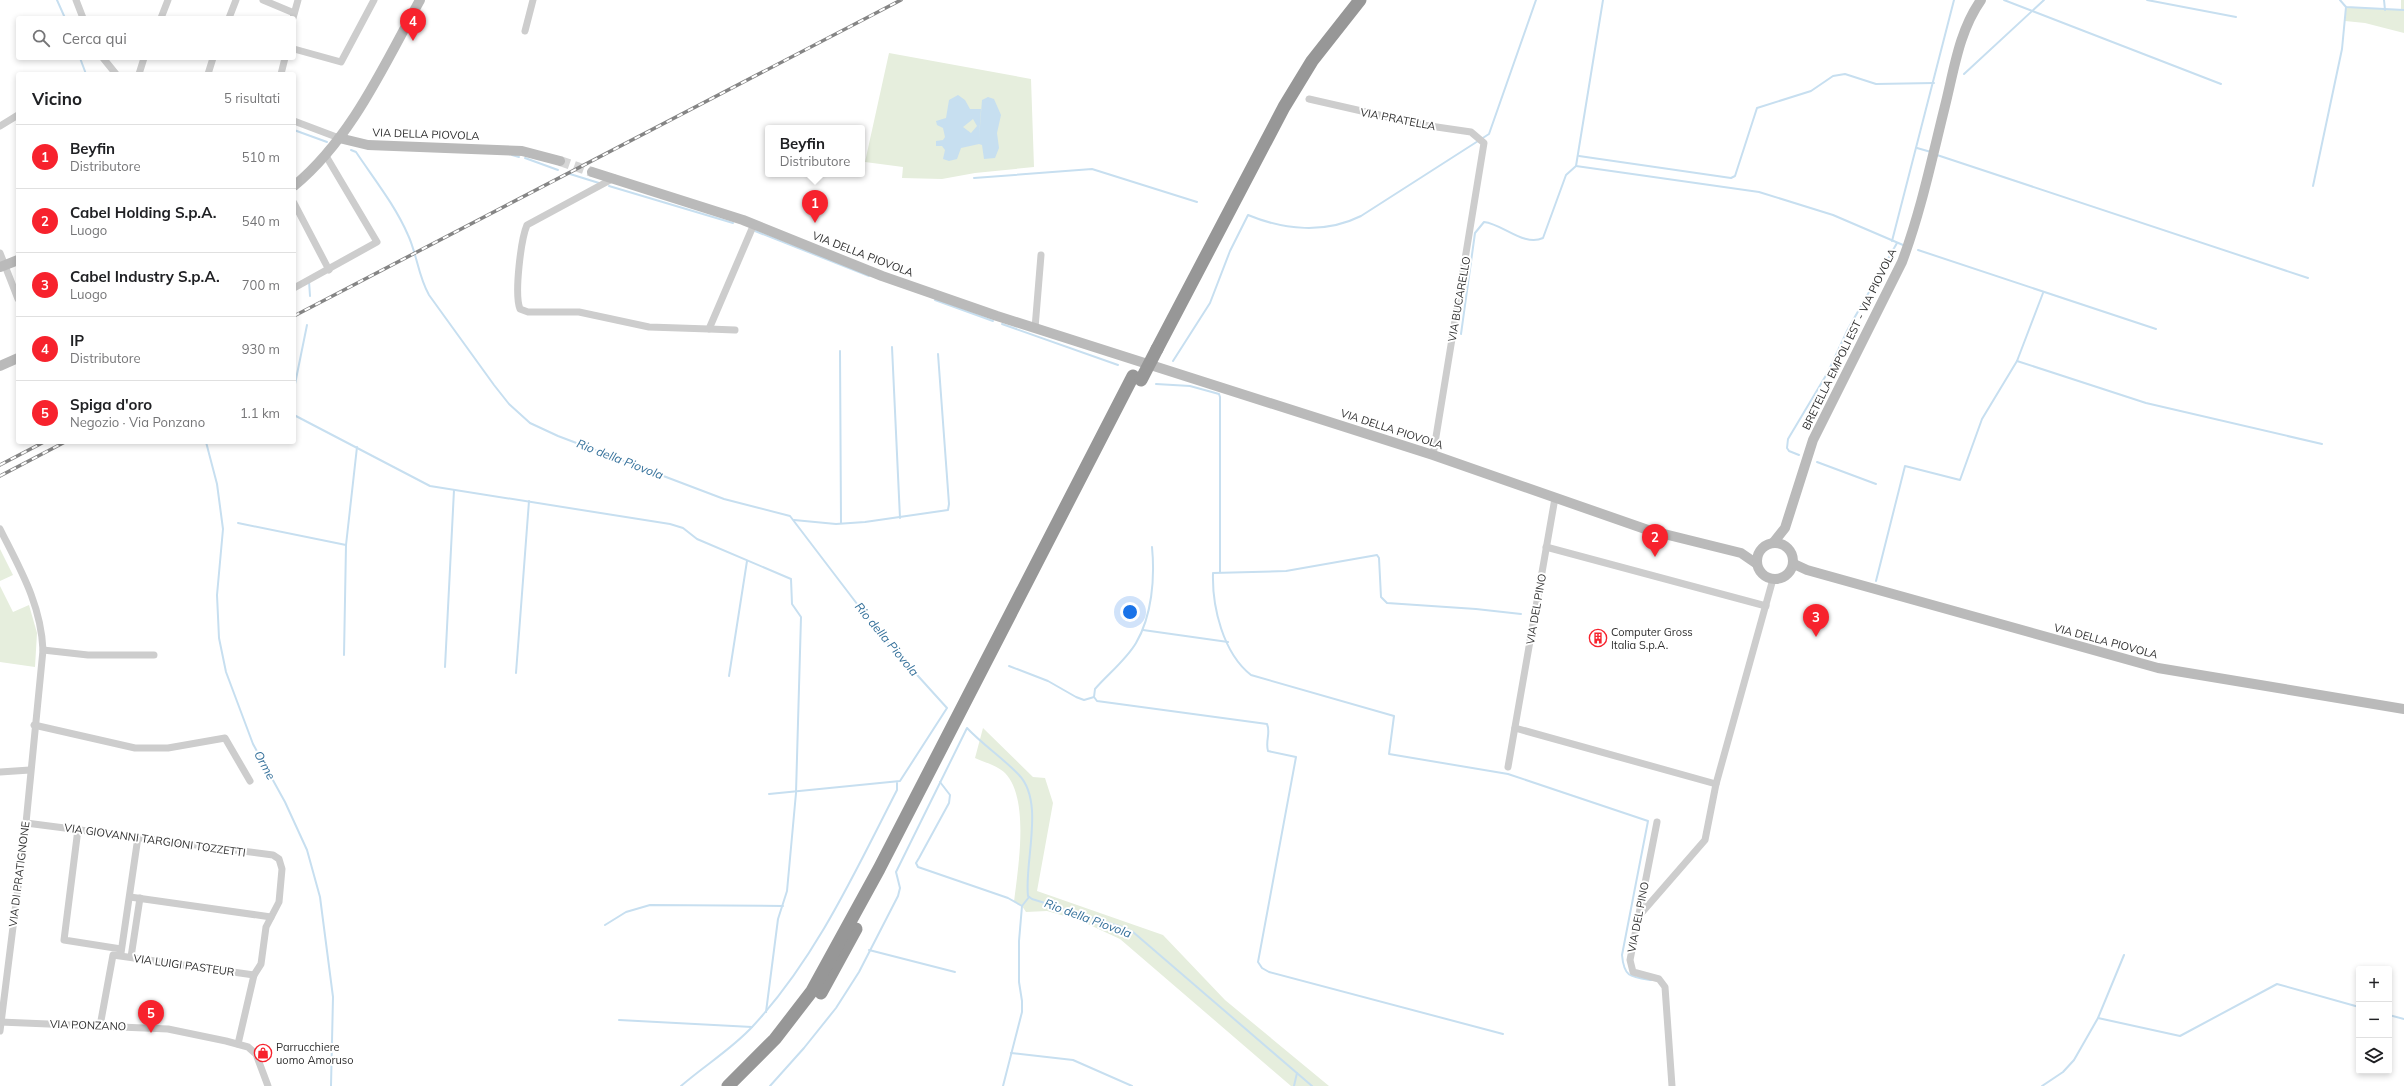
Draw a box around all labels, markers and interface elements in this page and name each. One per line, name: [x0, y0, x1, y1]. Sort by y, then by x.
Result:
pin: 4: [400, 8, 426, 41]
search box: [16, 16, 296, 60]
icon: search: [30, 27, 52, 49]
text: Cerca qui: [62, 29, 127, 48]
text: Vicino: [32, 88, 82, 109]
text: 5 risultati: [224, 90, 280, 106]
street label: VIA PRATELLA: [1359, 105, 1437, 133]
street label: VIA DELLA PIOVOLA: [372, 125, 480, 143]
popup: [765, 125, 865, 177]
text: Beyfin: [780, 134, 825, 153]
text: Beyfin: [70, 139, 115, 158]
text: 1: [41, 149, 49, 165]
text: 510 m: [242, 149, 280, 165]
text: Distributore: [780, 153, 850, 169]
text: Distributore: [70, 158, 140, 174]
pin: 1: [802, 190, 828, 223]
text: Cabel Holding S.p.A.: [70, 203, 217, 222]
text: 2: [41, 213, 49, 229]
text: 540 m: [242, 213, 280, 229]
text: Luogo: [70, 222, 107, 238]
street label: VIA DELLA PIOVOLA: [811, 228, 915, 280]
street label: BRETELLA EMPOLI EST - VIA PIOVOLA: [1799, 246, 1899, 432]
street label: VIA BUCARELLO: [1445, 255, 1473, 343]
text: Cabel Industry S.p.A.: [70, 267, 220, 286]
text: 3: [41, 277, 49, 293]
text: 700 m: [242, 277, 280, 293]
text: Luogo: [70, 286, 107, 302]
text: IP: [70, 331, 84, 350]
text: 4: [41, 341, 49, 357]
text: 930 m: [242, 341, 280, 357]
text: Distributore: [70, 350, 140, 366]
text: Spiga d'oro: [70, 395, 152, 414]
text: 5: [41, 405, 49, 421]
text: 1.1 km: [240, 405, 280, 421]
street label: VIA DELLA PIOVOLA: [1339, 406, 1445, 452]
text: Negozio · Via Ponzano: [70, 414, 205, 430]
water label: Rio della Piovola: [575, 436, 665, 482]
pin: 2: [1642, 524, 1668, 557]
street label: VIA DEL PINO: [1523, 572, 1549, 646]
water label: Rio della Piovola: [852, 599, 922, 679]
your location: [1120, 602, 1140, 622]
pin: 3: [1803, 604, 1829, 637]
street label: VIA DELLA PIOVOLA: [2052, 620, 2160, 662]
place label: Computer Gross Italia S.p.A.: [1611, 625, 1693, 652]
building icon: Computer Gross Italia S.p.A.: [1588, 628, 1608, 648]
water label: Orme: [251, 748, 279, 782]
street label: VIA DI PRATIGNONE: [6, 820, 32, 928]
street label: VIA GIOVANNI TARGIONI TOZZETTI: [63, 820, 247, 860]
street label: VIA DEL PINO: [1624, 880, 1652, 954]
water label: Rio della Piovola: [1042, 895, 1134, 941]
street label: VIA LUIGI PASTEUR: [133, 951, 236, 979]
map controls: [2356, 966, 2392, 1074]
button: +: [2356, 966, 2392, 1002]
pin: 5: [138, 1000, 164, 1033]
button: −: [2356, 1002, 2392, 1038]
street label: VIA PONZANO: [50, 1017, 126, 1033]
button: layers: [2356, 1038, 2392, 1074]
place label: Parrucchiere uomo Amoruso: [276, 1040, 354, 1067]
shop icon: Parrucchiere uomo Amoruso: [253, 1043, 273, 1063]

